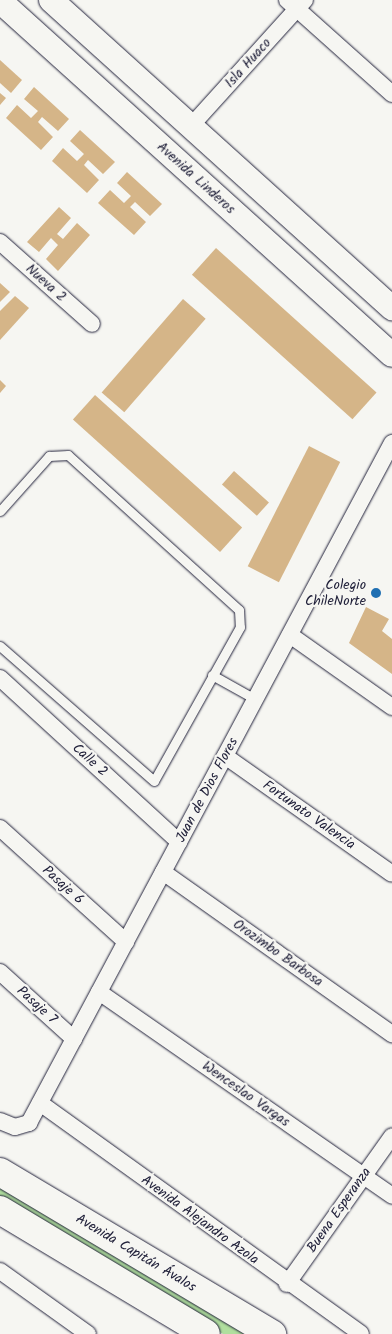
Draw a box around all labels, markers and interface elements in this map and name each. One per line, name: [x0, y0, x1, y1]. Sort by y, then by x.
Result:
street label: Isla Huaco: [221, 35, 275, 91]
street label: Avenida Linderos: [153, 139, 239, 217]
street label: Nueva 2: [22, 260, 70, 306]
place label: Colegio ChileNorte: [305, 577, 366, 610]
marker: Colegio ChileNorte: [370, 587, 382, 599]
street label: Juan de Dios Flores: [172, 735, 242, 845]
street label: Calle 2: [69, 740, 111, 780]
street label: Fortunato Valencia: [259, 777, 359, 853]
street label: Pasaje 6: [39, 862, 87, 908]
street label: Orozimbo Barbosa: [230, 916, 326, 990]
street label: Pasaje 7: [13, 982, 61, 1028]
street label: Wenceslao Vargas: [199, 1058, 293, 1130]
street label: Buena Esperanza: [303, 1164, 375, 1256]
street label: Avenida Alejandro Azola: [138, 1172, 262, 1268]
street label: Avenida Capitán Ávalos: [73, 1210, 199, 1296]

